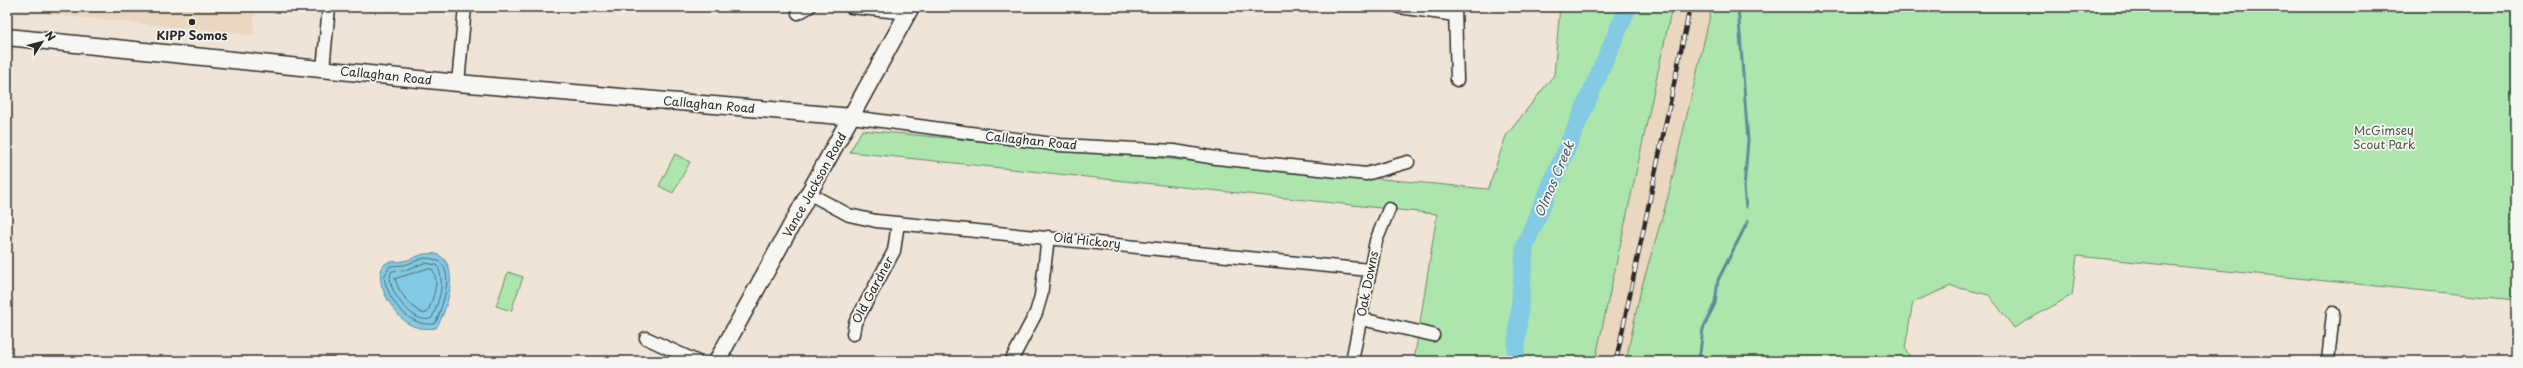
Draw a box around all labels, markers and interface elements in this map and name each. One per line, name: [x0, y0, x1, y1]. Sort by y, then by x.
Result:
marker: KIPP Somos: [187, 17, 197, 27]
north arrow: [22, 22, 62, 62]
place label: KIPP Somos: [157, 26, 228, 44]
text: N: [41, 27, 60, 45]
street label: Callaghan Road: [339, 61, 433, 89]
street label: Callaghan Road: [662, 91, 756, 117]
park label: McGimsey Scout Park: [2353, 121, 2415, 153]
street label: Callaghan Road: [984, 126, 1078, 154]
street label: Vance Jackson Road: [778, 129, 850, 240]
water label: Olmos Creek: [1529, 137, 1579, 220]
street label: Old Hickory: [1052, 228, 1122, 252]
street label: Oak Downs: [1352, 249, 1382, 318]
street label: Old Gardner: [847, 252, 898, 326]

